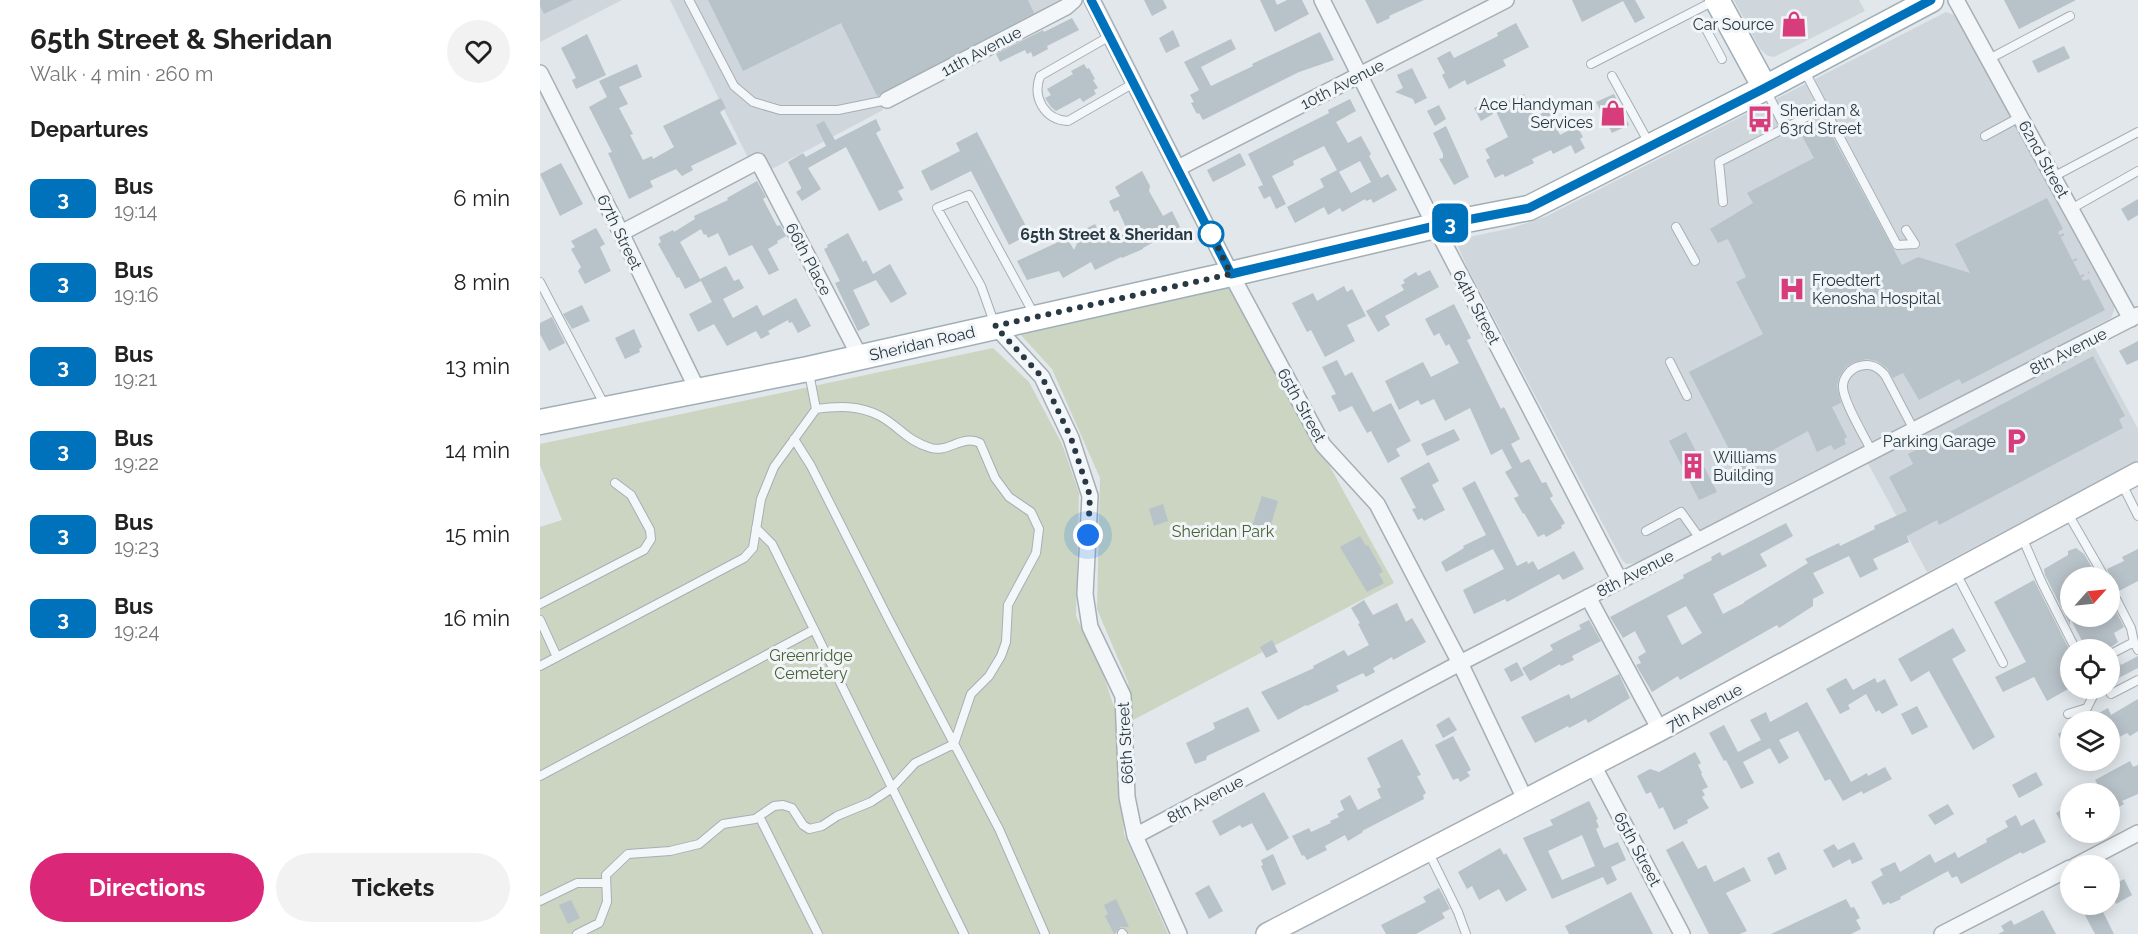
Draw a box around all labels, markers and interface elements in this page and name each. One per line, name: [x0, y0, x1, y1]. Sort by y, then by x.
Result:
shop icon: Car Source: [1779, 9, 1809, 39]
place label: Car Source: [1693, 15, 1774, 34]
button: heart: [447, 20, 510, 83]
street label: 11th Avenue: [938, 22, 1025, 81]
text: 65th Street & Sheridan: [30, 23, 332, 56]
street label: 10th Avenue: [1297, 55, 1387, 114]
text: Walk · 4 min · 260 m: [30, 62, 213, 86]
place label: Ace Handyman Services: [1479, 95, 1593, 132]
shop icon: Ace Handyman Services: [1598, 98, 1628, 128]
place label: Sheridan & 63rd Street: [1780, 101, 1863, 138]
bus stop icon: Sheridan & 63rd Street: [1745, 104, 1775, 134]
text: Departures: [30, 116, 148, 142]
street label: 62nd Street: [2014, 117, 2073, 202]
text: Bus: [114, 173, 153, 199]
text: 6 min: [453, 185, 510, 211]
text: 3: [57, 186, 69, 211]
street label: 67th Street: [593, 191, 646, 274]
text: 19:14: [114, 199, 158, 223]
line badge: 3: [1430, 204, 1470, 242]
text: 3: [1444, 211, 1456, 236]
street label: 66th Place: [782, 220, 836, 299]
marker: 65th Street & Sheridan: [1198, 221, 1224, 247]
place label: 65th Street & Sheridan: [1020, 225, 1193, 244]
text: Bus: [114, 257, 153, 283]
street label: 64th Street: [1449, 267, 1504, 348]
text: 8 min: [454, 269, 510, 295]
text: 3: [57, 270, 69, 295]
place label: Froedtert Kenosha Hospital: [1812, 271, 1941, 308]
hospital icon: Froedtert Kenosha Hospital: [1777, 274, 1807, 304]
text: 19:16: [114, 283, 159, 307]
street label: Sheridan Road: [867, 322, 977, 365]
street label: 8th Avenue: [2027, 324, 2110, 379]
text: Bus: [114, 341, 153, 367]
text: 13 min: [445, 353, 510, 379]
text: 3: [57, 354, 69, 379]
street label: 65th Street: [1273, 365, 1330, 446]
text: 19:21: [114, 367, 157, 391]
text: Bus: [114, 425, 153, 451]
parking icon: Parking Garage: [2001, 426, 2031, 456]
place label: Parking Garage: [1883, 432, 1996, 451]
text: 14 min: [445, 437, 510, 463]
text: 3: [57, 438, 69, 463]
place label: Williams Building: [1713, 448, 1777, 485]
text: 19:22: [114, 451, 159, 475]
building icon: Williams Building: [1678, 451, 1708, 481]
text: Bus: [114, 509, 153, 535]
your location: [1073, 520, 1103, 550]
text: 15 min: [445, 521, 510, 547]
text: 3: [57, 522, 69, 547]
park label: Sheridan Park: [1172, 522, 1275, 541]
text: 19:23: [114, 535, 159, 559]
street label: 8th Avenue: [1594, 546, 1677, 601]
north arrow: [2060, 567, 2120, 627]
map controls: [2060, 567, 2120, 915]
text: Bus: [114, 593, 153, 619]
text: 16 min: [444, 605, 510, 631]
text: 3: [57, 606, 69, 631]
text: 19:24: [114, 619, 159, 643]
button: locate: [2060, 639, 2120, 699]
park label: Greenridge Cemetery: [769, 646, 853, 683]
street label: 7th Avenue: [1663, 680, 1745, 735]
street label: 66th Street: [1114, 701, 1137, 785]
button: layers: [2060, 711, 2120, 771]
street label: 8th Avenue: [1164, 771, 1247, 828]
button: +: [2060, 783, 2120, 843]
street label: 65th Street: [1610, 809, 1665, 890]
button: Directions: [30, 853, 264, 922]
button: Tickets: [276, 853, 510, 922]
button: −: [2060, 855, 2120, 915]

